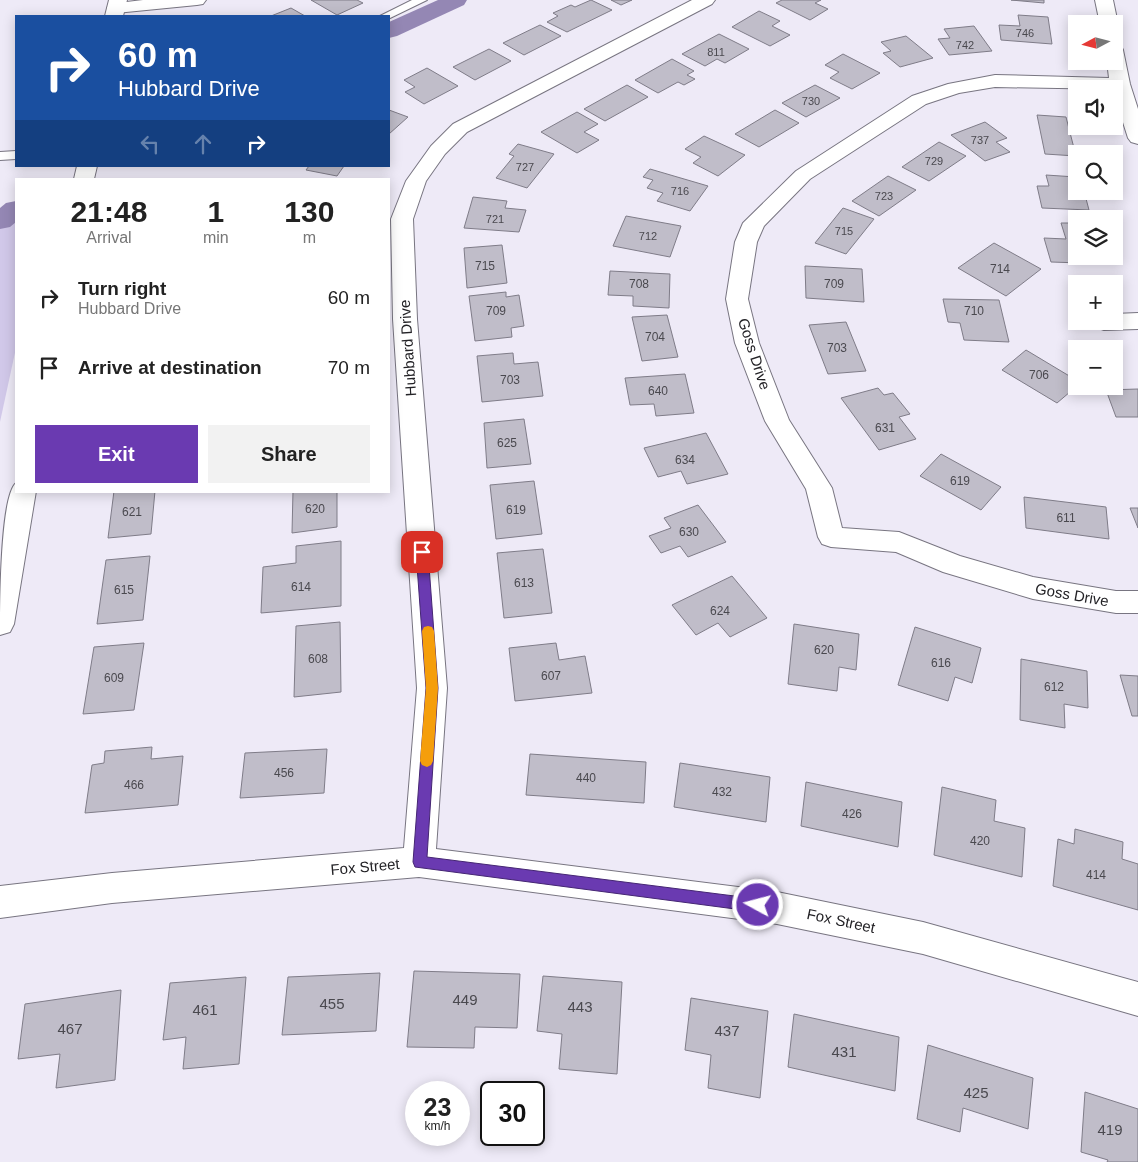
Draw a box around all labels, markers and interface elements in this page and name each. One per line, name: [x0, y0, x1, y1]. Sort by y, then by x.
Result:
north arrow: [1068, 15, 1122, 70]
map controls: [1068, 15, 1123, 395]
house number: 746: [1016, 27, 1034, 39]
icon: right: [35, 35, 100, 100]
text: 60 m: [118, 35, 198, 74]
house number: 742: [956, 39, 974, 51]
house number: 811: [707, 46, 725, 58]
text: Hubbard Drive: [118, 76, 260, 101]
button: sound: [1068, 80, 1123, 135]
house number: 730: [802, 95, 820, 107]
icon: left: [136, 130, 164, 158]
icon: ahead: [189, 130, 217, 158]
icon: right: [242, 130, 270, 158]
house number: 737: [971, 134, 989, 146]
button: search: [1068, 145, 1123, 200]
house number: 729: [925, 155, 943, 167]
house number: 727: [516, 161, 534, 173]
house number: 716: [671, 185, 689, 197]
house number: 723: [875, 190, 893, 202]
text: 21:48: [71, 195, 147, 228]
text: 1: [207, 195, 224, 228]
text: 130: [284, 195, 334, 228]
button: layers: [1068, 210, 1123, 265]
house number: 721: [486, 213, 504, 225]
house number: 715: [835, 225, 853, 237]
text: Arrival: [86, 229, 132, 246]
text: min: [203, 229, 229, 246]
text: m: [303, 229, 316, 246]
house number: 712: [639, 230, 657, 242]
house number: 715: [475, 259, 495, 273]
house number: 714: [990, 262, 1010, 276]
button: +: [1068, 275, 1123, 330]
house number: 708: [629, 277, 649, 291]
house number: 709: [824, 277, 844, 291]
text: Turn right: [78, 278, 166, 299]
icon: right: [35, 284, 63, 312]
text: 60 m: [328, 287, 370, 308]
street label: Hubbard Drive: [396, 299, 419, 397]
text: Hubbard Drive: [78, 300, 181, 317]
house number: 709: [486, 304, 506, 318]
house number: 710: [964, 304, 984, 318]
street label: Goss Drive: [735, 316, 774, 392]
house number: 704: [645, 330, 665, 344]
button: −: [1068, 340, 1123, 395]
house number: 703: [827, 341, 847, 355]
icon: arrive: [35, 354, 63, 382]
text: Arrive at destination: [78, 357, 262, 378]
text: 70 m: [328, 357, 370, 378]
house number: 706: [1029, 368, 1049, 382]
house number: 703: [500, 373, 520, 387]
house number: 640: [648, 384, 668, 398]
house number: 631: [875, 421, 895, 435]
button: Exit: [35, 425, 198, 483]
button: Share: [208, 425, 370, 483]
house number: 625: [497, 436, 517, 450]
house number: 634: [675, 453, 695, 467]
house number: 619: [950, 474, 970, 488]
house number: 620: [305, 502, 325, 516]
house number: 619: [506, 503, 526, 517]
house number: 621: [122, 505, 142, 519]
house number: 611: [1056, 511, 1076, 525]
house number: 630: [679, 525, 699, 539]
pin: [401, 531, 443, 573]
icon: arrive: [408, 538, 436, 566]
house number: 613: [514, 576, 534, 590]
house number: 614: [291, 580, 311, 594]
street label: Goss Drive: [1034, 580, 1110, 609]
house number: 615: [114, 583, 134, 597]
house number: 624: [710, 604, 730, 618]
house number: 620: [814, 643, 834, 657]
house number: 608: [308, 652, 328, 666]
house number: 616: [931, 656, 951, 670]
house number: 607: [541, 669, 561, 683]
house number: 609: [104, 671, 124, 685]
house number: 612: [1044, 680, 1064, 694]
house number: 456: [274, 766, 294, 780]
house number: 440: [576, 771, 596, 785]
house number: 466: [124, 778, 144, 792]
house number: 432: [712, 785, 732, 799]
house number: 426: [842, 807, 862, 821]
house number: 420: [970, 834, 990, 848]
street label: Fox Street: [330, 855, 401, 878]
house number: 414: [1086, 868, 1106, 882]
position arrow: [731, 878, 783, 930]
street label: Fox Street: [805, 905, 878, 936]
house number: 449: [452, 991, 478, 1008]
house number: 455: [319, 995, 345, 1012]
house number: 443: [567, 998, 593, 1015]
house number: 461: [192, 1001, 218, 1018]
house number: 467: [57, 1020, 83, 1037]
house number: 437: [714, 1022, 740, 1039]
house number: 431: [831, 1043, 857, 1060]
speed limit sign: 30: [480, 1081, 545, 1146]
house number: 425: [963, 1084, 989, 1101]
text: 23: [424, 1093, 451, 1121]
text: km/h: [424, 1119, 451, 1133]
house number: 419: [1097, 1121, 1123, 1138]

